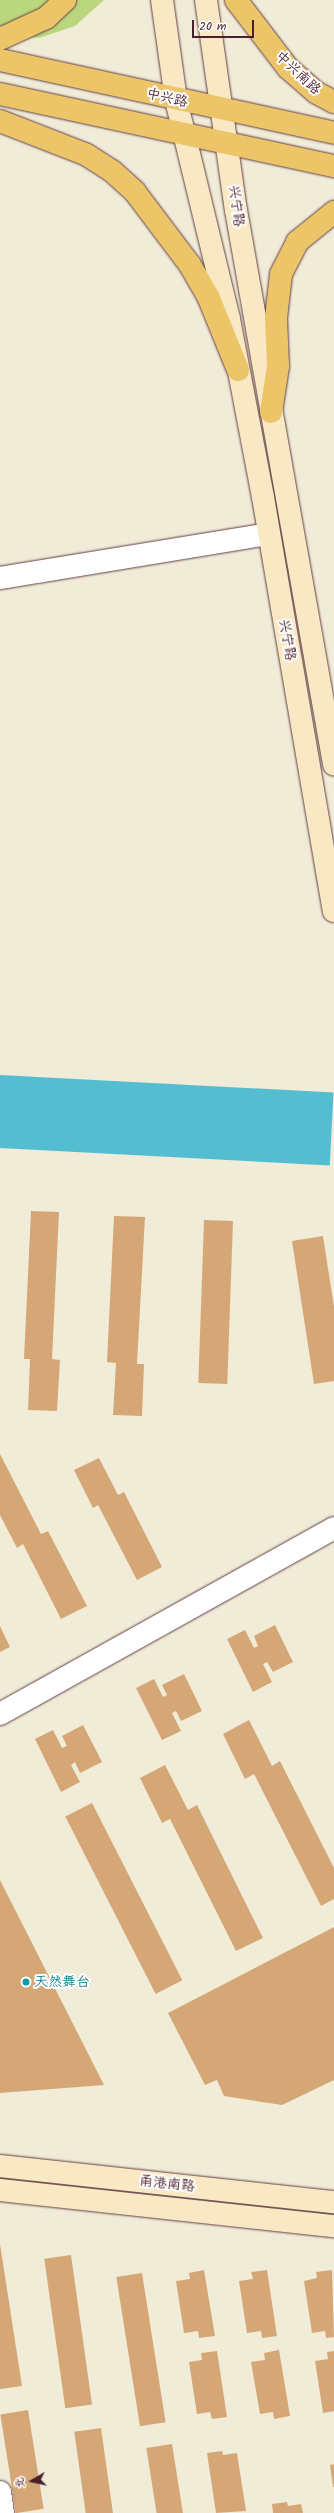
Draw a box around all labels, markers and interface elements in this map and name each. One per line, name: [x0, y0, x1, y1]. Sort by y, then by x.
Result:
scale bar: [194, 12, 256, 38]
text: 20 m: [199, 17, 226, 36]
street label: 中兴南路: [272, 48, 324, 98]
street label: 中兴路: [145, 85, 189, 111]
street label: 兴宁路: [225, 184, 247, 228]
street label: 兴宁路: [275, 618, 299, 662]
place label: 天然舞台: [34, 1974, 90, 1990]
marker: 天然舞台: [21, 1977, 31, 1987]
street label: 甬港南路: [138, 2173, 196, 2195]
north arrow: [12, 2461, 52, 2501]
text: 北: [10, 2476, 30, 2490]

